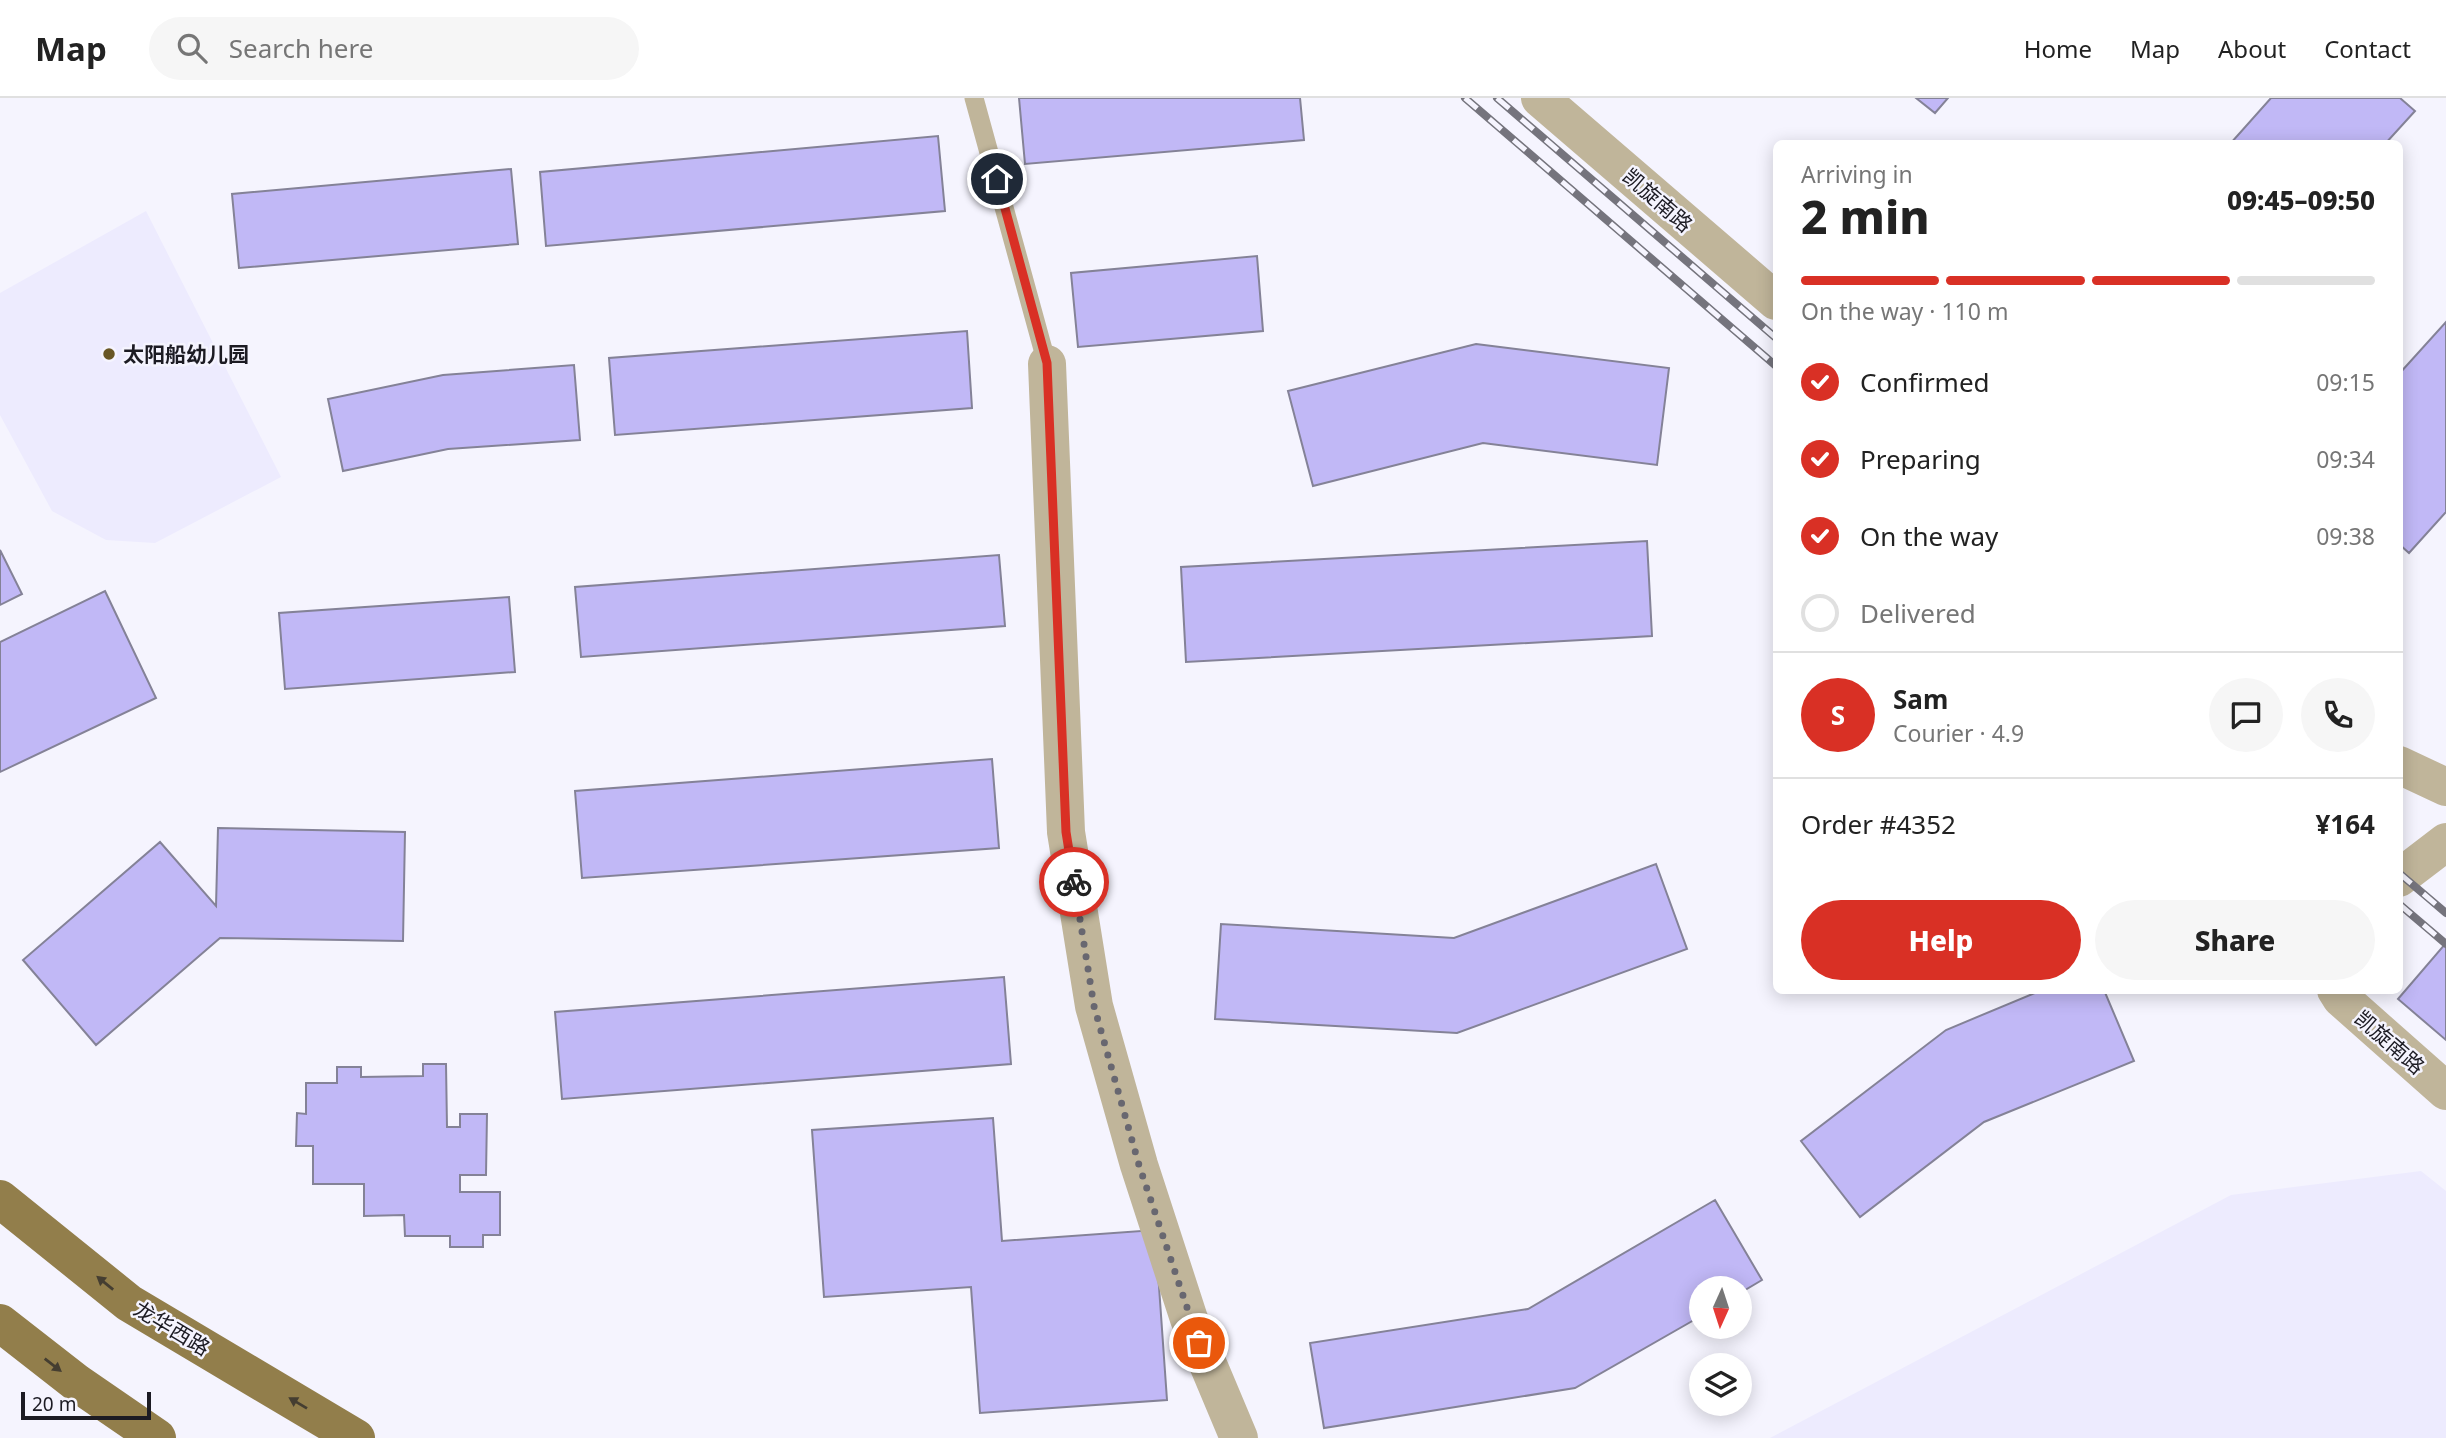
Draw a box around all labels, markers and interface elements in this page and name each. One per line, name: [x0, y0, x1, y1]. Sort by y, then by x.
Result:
search box: [149, 17, 639, 80]
text: Map: [35, 26, 107, 71]
icon: search: [173, 29, 211, 67]
text: Search here: [229, 30, 373, 66]
text: Home: [2024, 32, 2092, 65]
text: Map: [2130, 32, 2180, 65]
text: About: [2218, 32, 2286, 65]
text: Contact: [2324, 32, 2411, 65]
pin: [967, 149, 1027, 209]
text: Arriving in: [1801, 158, 1913, 190]
icon: home: [978, 160, 1016, 198]
street label: 凯旋南路: [1617, 162, 1699, 238]
text: 09:45–09:50: [2227, 182, 2375, 218]
text: 2 min: [1801, 185, 1930, 247]
text: On the way · 110 m: [1801, 295, 2008, 327]
place label: 太阳船幼儿园: [123, 340, 249, 368]
marker: 太阳船幼儿园: [101, 346, 117, 362]
icon: check: [1801, 363, 1839, 401]
text: Confirmed: [1860, 364, 1990, 400]
text: 09:15: [2316, 366, 2375, 398]
icon: check: [1801, 440, 1839, 478]
text: Preparing: [1860, 441, 1981, 477]
text: 09:34: [2316, 443, 2375, 475]
icon: check: [1801, 517, 1839, 555]
text: On the way: [1860, 518, 1998, 554]
text: 09:38: [2316, 520, 2375, 552]
text: Delivered: [1860, 595, 1976, 631]
button: chat: [2209, 678, 2283, 752]
button: phone: [2301, 678, 2375, 752]
text: Sam: [1893, 681, 1948, 717]
text: S: [1831, 697, 1845, 733]
text: Courier · 4.9: [1893, 717, 2024, 749]
text: Order #4352: [1801, 806, 1956, 842]
text: ¥164: [2316, 806, 2375, 842]
courier: [1039, 847, 1109, 917]
icon: bike: [1055, 863, 1093, 901]
button: Help: [1801, 900, 2081, 980]
button: Share: [2095, 900, 2375, 980]
street label: 凯旋南路: [2349, 1004, 2431, 1080]
one-way arrow: [96, 1276, 113, 1291]
north arrow: [1689, 1276, 1752, 1339]
map controls: [1689, 1276, 1752, 1416]
street label: 龙华西路: [129, 1294, 215, 1362]
pin: [1169, 1313, 1229, 1373]
icon: bag: [1180, 1324, 1218, 1362]
button: layers: [1689, 1353, 1752, 1416]
one-way arrow: [45, 1357, 62, 1372]
scale bar: [21, 1389, 150, 1421]
text: 20 m: [32, 1391, 76, 1417]
one-way arrow: [288, 1397, 307, 1409]

